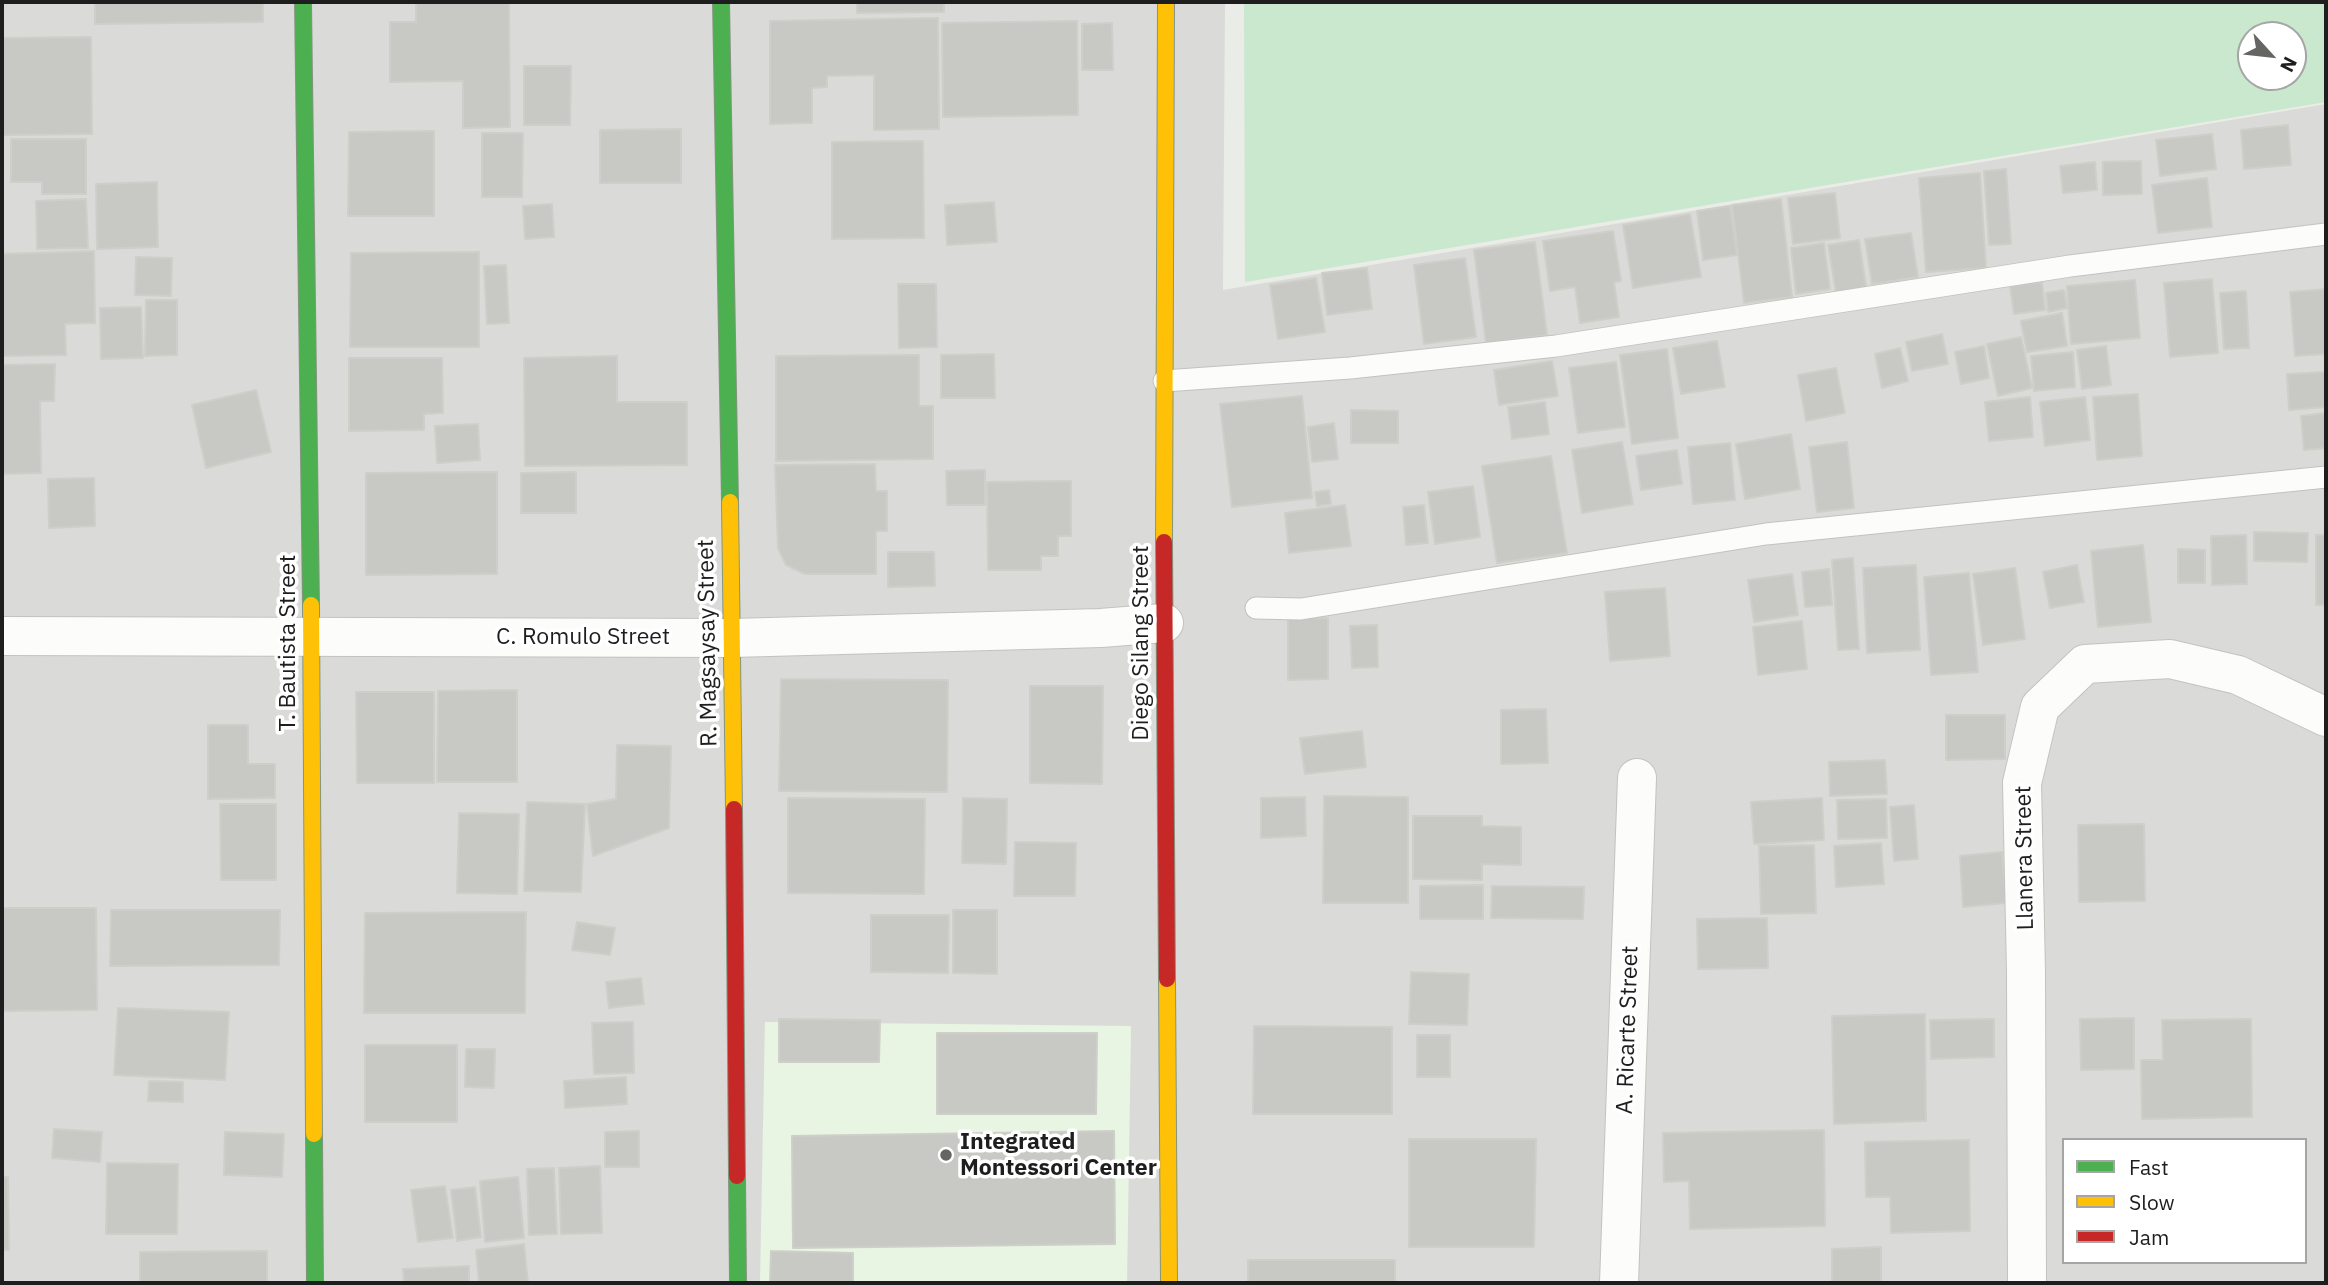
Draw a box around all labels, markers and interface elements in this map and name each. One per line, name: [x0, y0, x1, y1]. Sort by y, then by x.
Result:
north arrow: [2237, 21, 2307, 91]
text: N: [2275, 53, 2303, 76]
street label: R. Magsaysay Street: [692, 539, 724, 747]
street label: Diego Silang Street: [1127, 545, 1155, 741]
street label: T. Bautista Street: [274, 554, 302, 732]
street label: C. Romulo Street: [496, 623, 670, 651]
street label: Llanera Street: [2010, 785, 2040, 931]
street label: A. Ricarte Street: [1611, 945, 1645, 1115]
place label: Integrated Montessori Center: [960, 1128, 1157, 1182]
legend: [2062, 1138, 2307, 1264]
marker: Integrated Montessori Center: [938, 1147, 954, 1163]
text: Fast: [2129, 1153, 2169, 1181]
text: Slow: [2129, 1188, 2175, 1216]
text: Jam: [2129, 1223, 2169, 1251]

